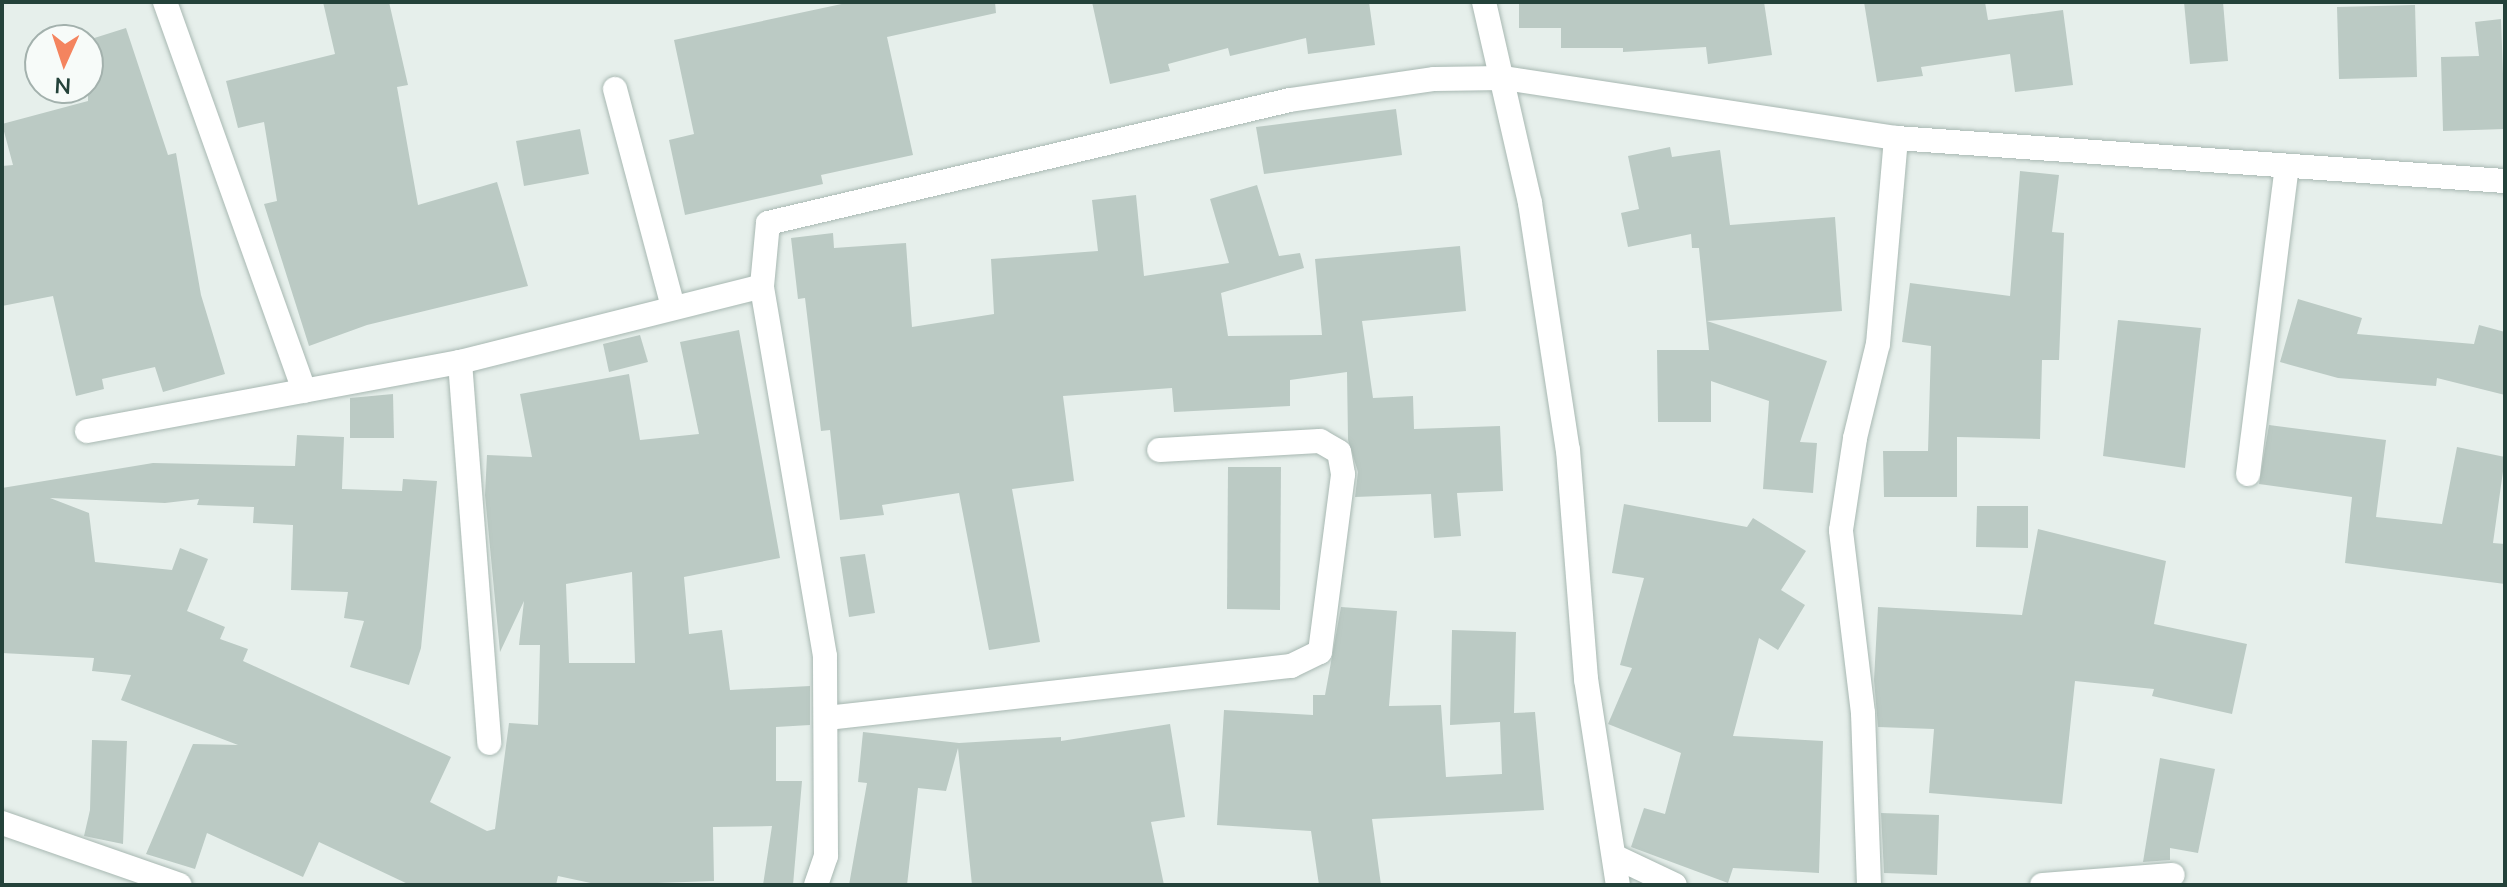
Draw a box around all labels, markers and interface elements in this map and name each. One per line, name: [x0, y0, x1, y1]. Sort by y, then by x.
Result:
north arrow: [24, 24, 104, 104]
text: N: [54, 72, 72, 100]

